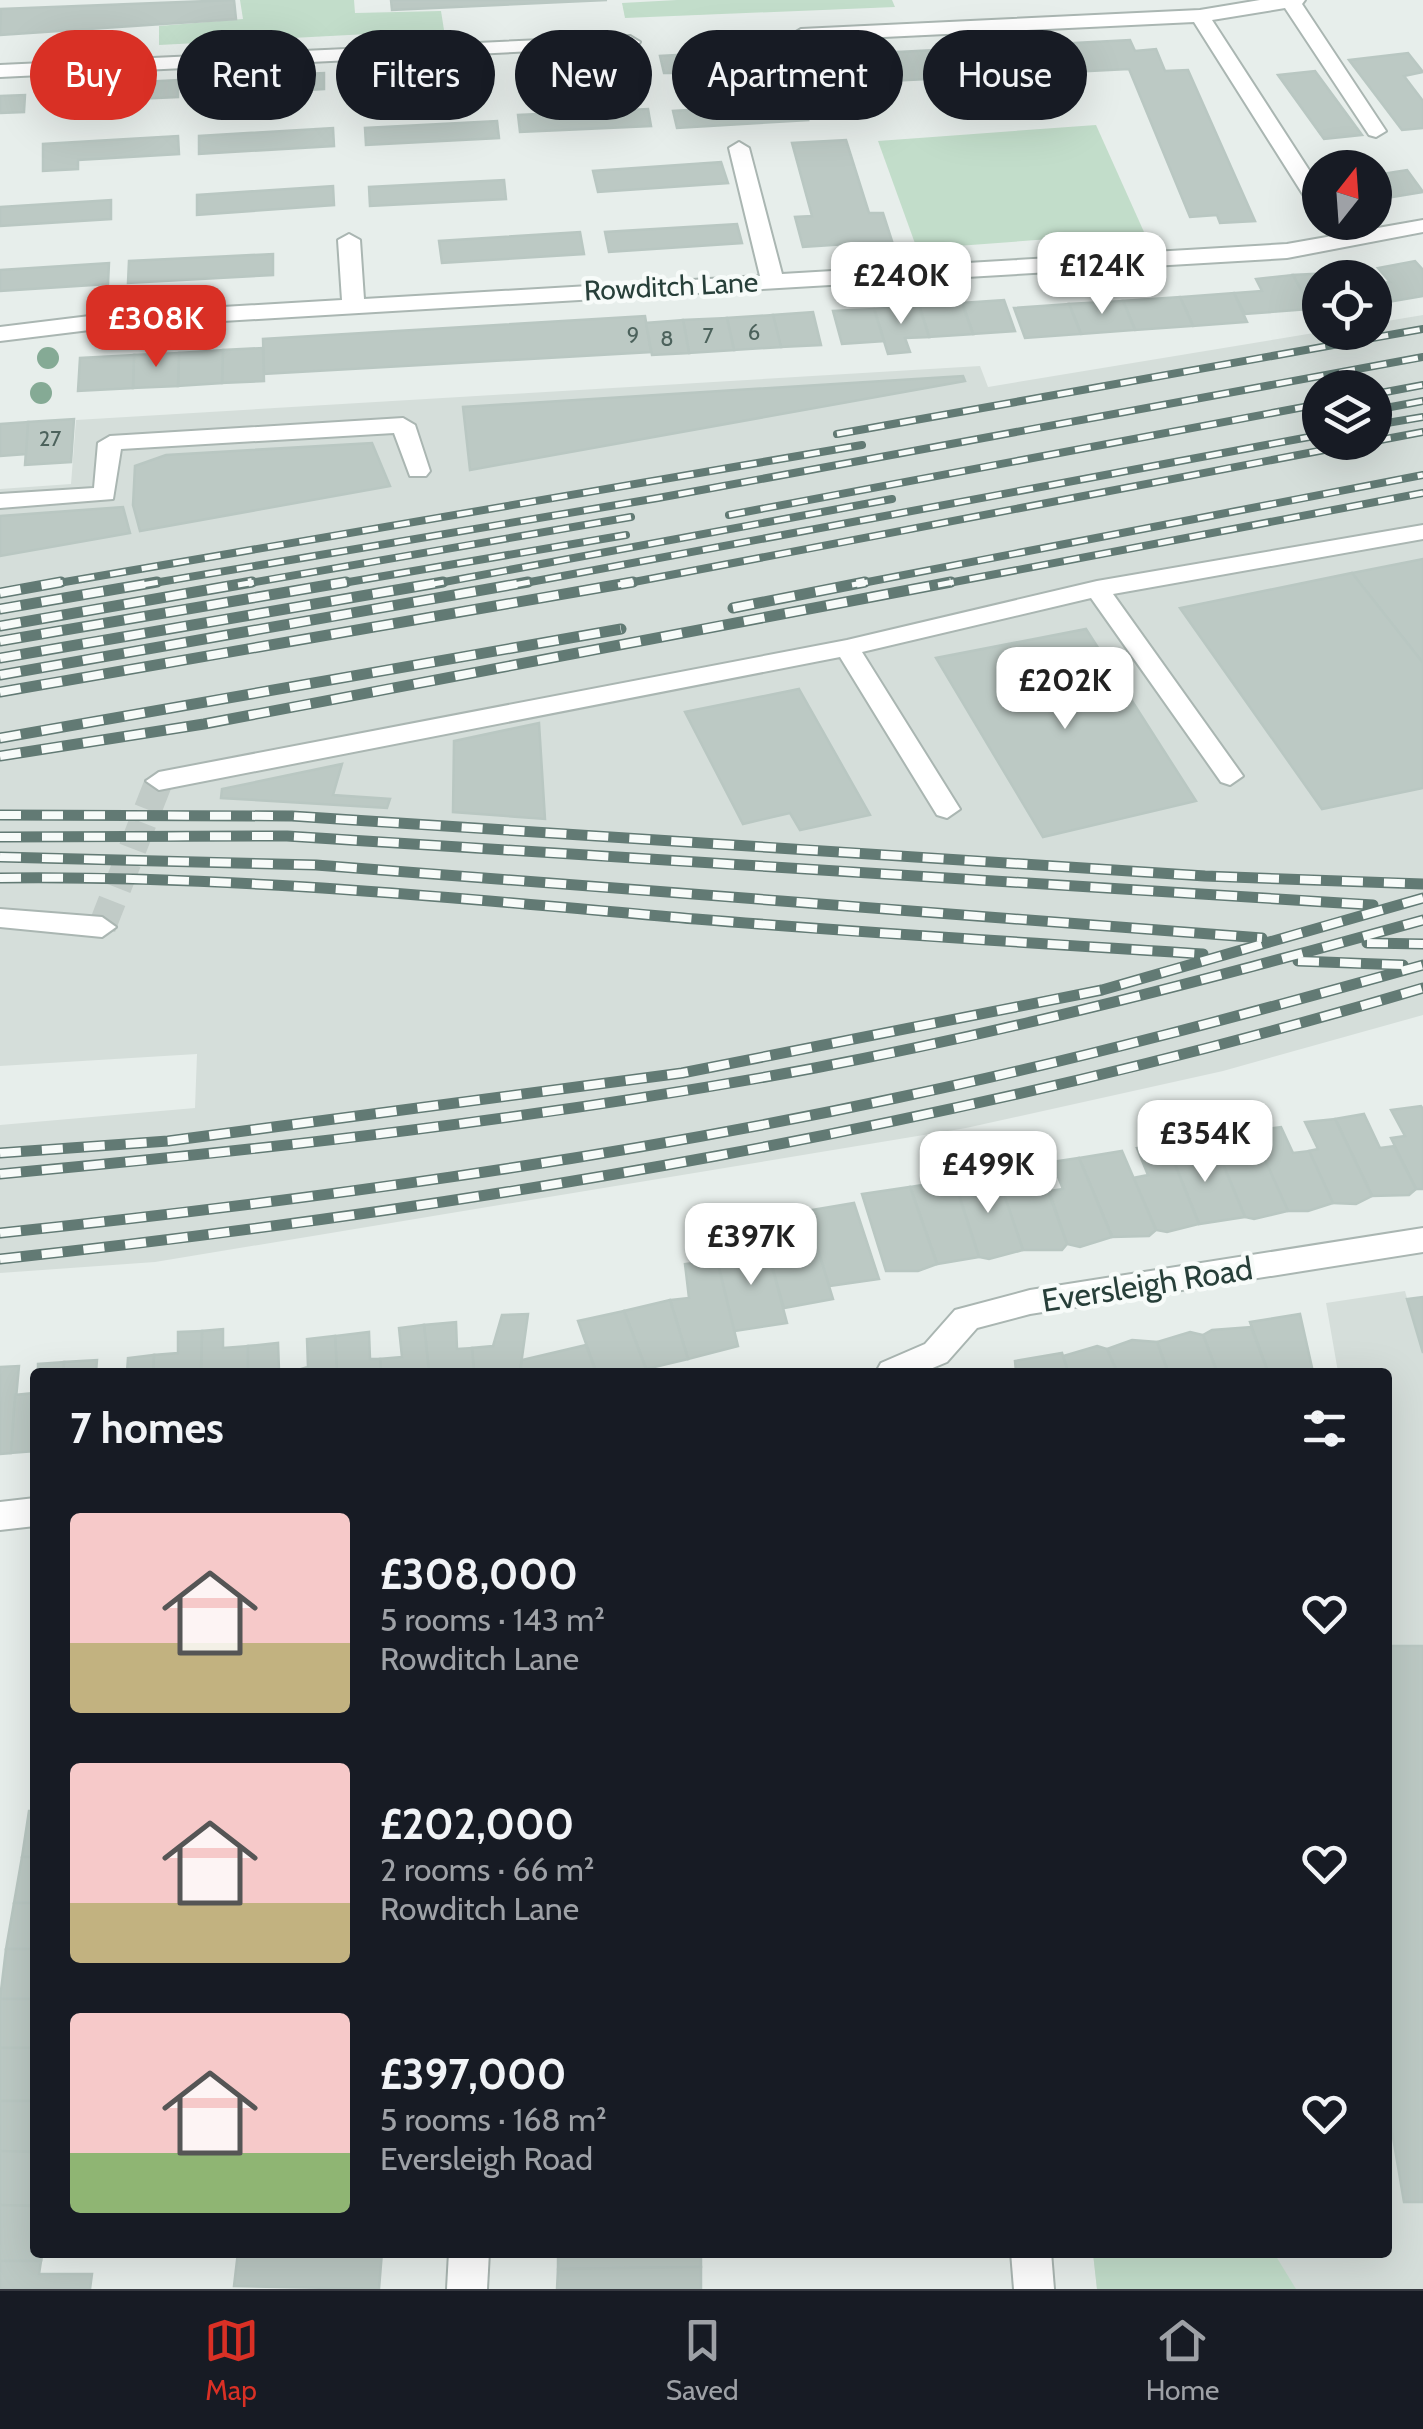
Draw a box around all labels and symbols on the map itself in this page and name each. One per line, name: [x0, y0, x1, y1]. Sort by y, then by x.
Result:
north arrow: [1302, 150, 1392, 240]
pin: £124K: [1032, 232, 1172, 317]
pin: £240K: [831, 242, 971, 327]
street label: Rowditch Lane: [583, 264, 759, 308]
pin: £308K: [86, 285, 226, 370]
house number: 6: [748, 319, 760, 346]
house number: 9: [627, 321, 639, 348]
house number: 7: [702, 322, 714, 349]
house number: 8: [660, 325, 674, 352]
house number: 27: [39, 425, 61, 452]
pin: £202K: [995, 647, 1135, 732]
pin: £354K: [1135, 1100, 1275, 1185]
pin: £499K: [918, 1131, 1058, 1216]
pin: £397K: [681, 1203, 821, 1288]
street label: Eversleigh Road: [1039, 1248, 1255, 1320]

